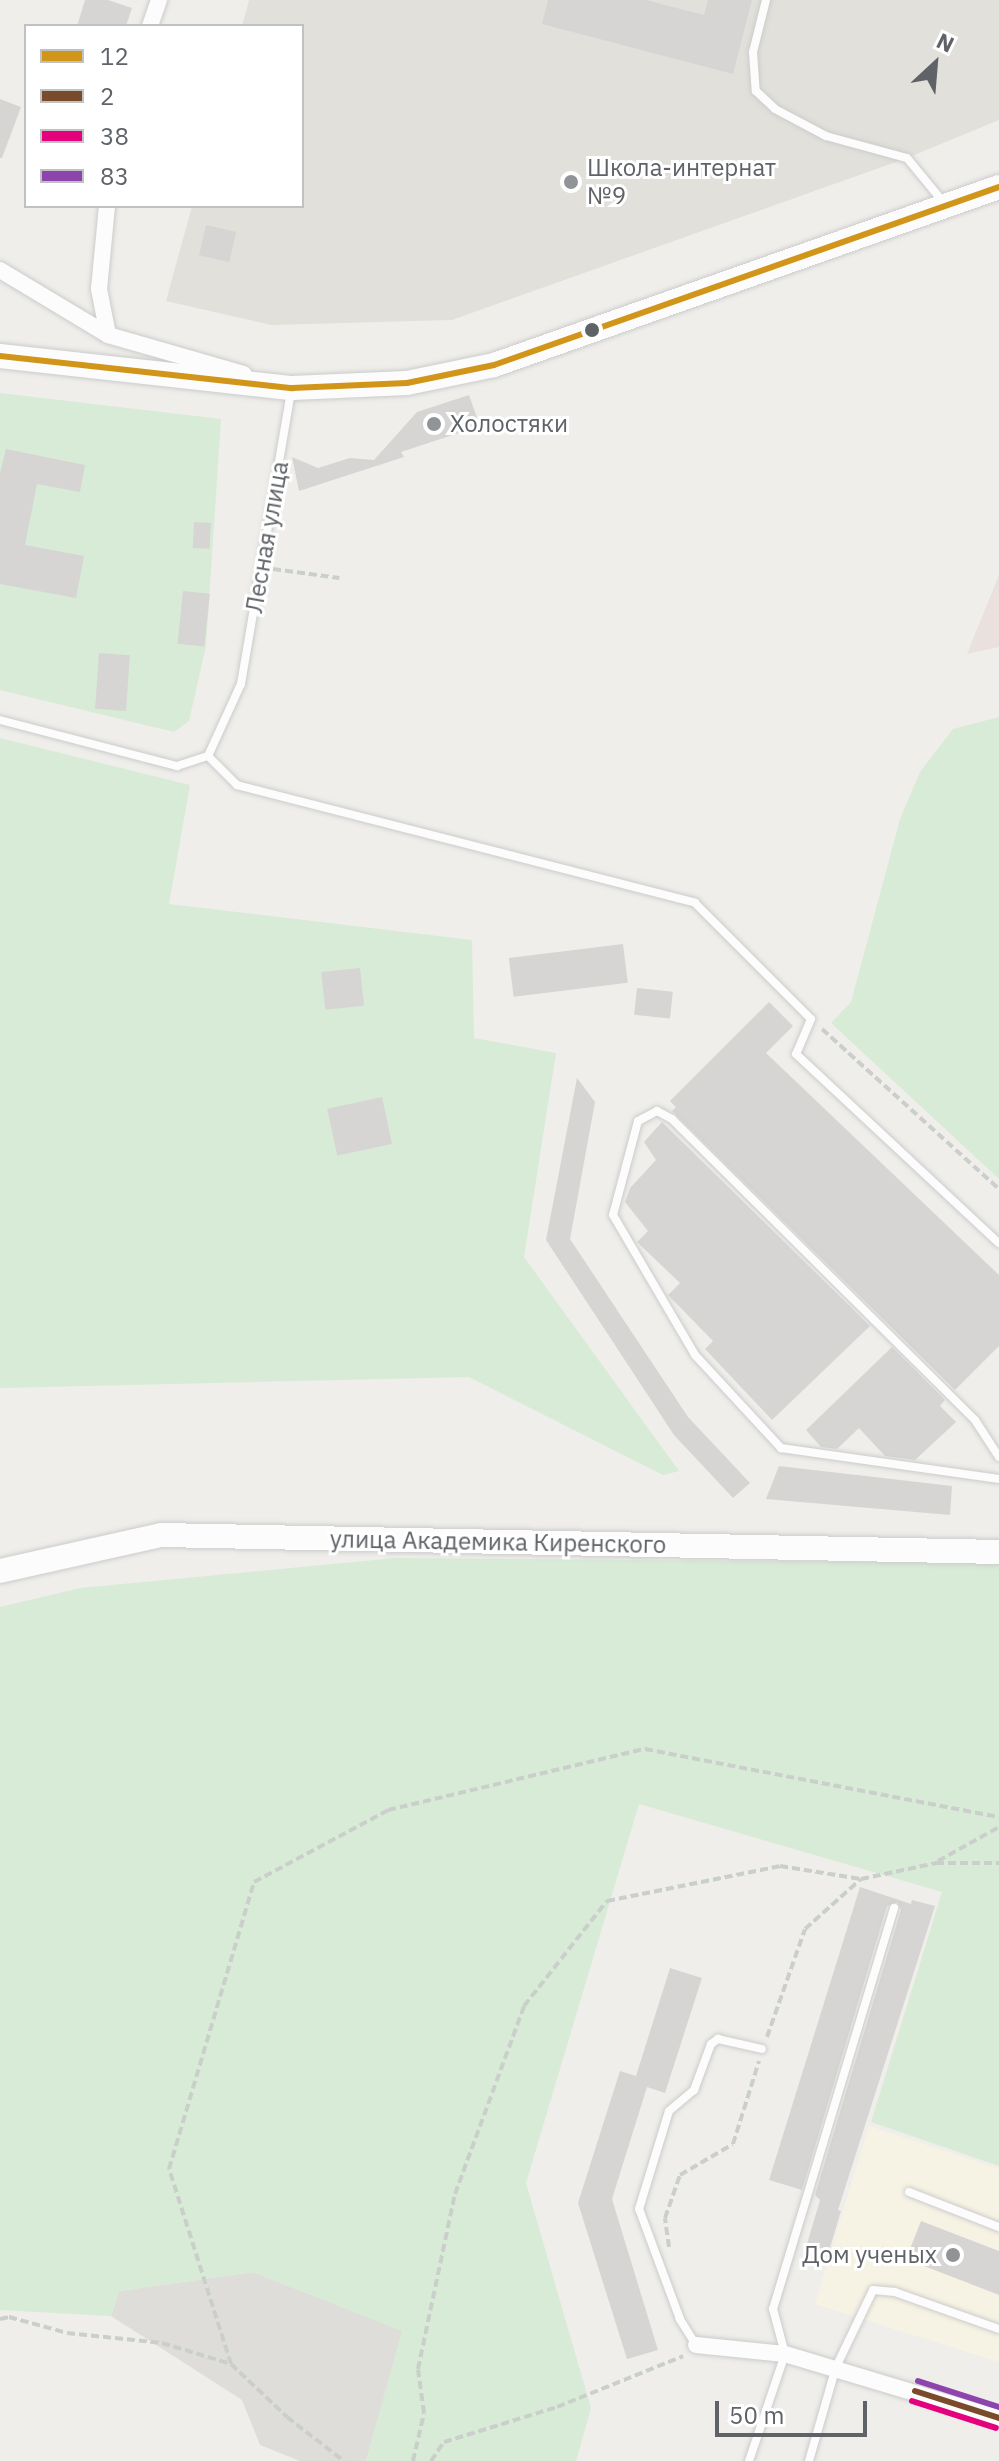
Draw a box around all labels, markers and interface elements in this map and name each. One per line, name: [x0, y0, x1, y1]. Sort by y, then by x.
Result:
legend: [24, 24, 304, 208]
north arrow: [895, 24, 975, 104]
text: N: [932, 25, 959, 59]
text: 12: [100, 40, 129, 72]
text: 2: [100, 80, 114, 112]
text: 38: [100, 120, 129, 152]
place label: Школа-интернат №9: [587, 154, 776, 210]
text: 83: [100, 160, 129, 192]
marker: Школа-интернат №9: [562, 173, 580, 191]
unlabelled marker: [584, 322, 600, 338]
place label: Холостяки: [450, 410, 568, 438]
marker: Холостяки: [425, 415, 443, 433]
street label: Лесная улица: [239, 459, 295, 615]
street label: улица Академика Киренского: [330, 1525, 666, 1559]
place label: Дом ученых: [802, 2241, 937, 2269]
marker: Дом ученых: [944, 2246, 962, 2264]
scale bar: [719, 2385, 871, 2435]
text: 50 m: [729, 2399, 784, 2431]

